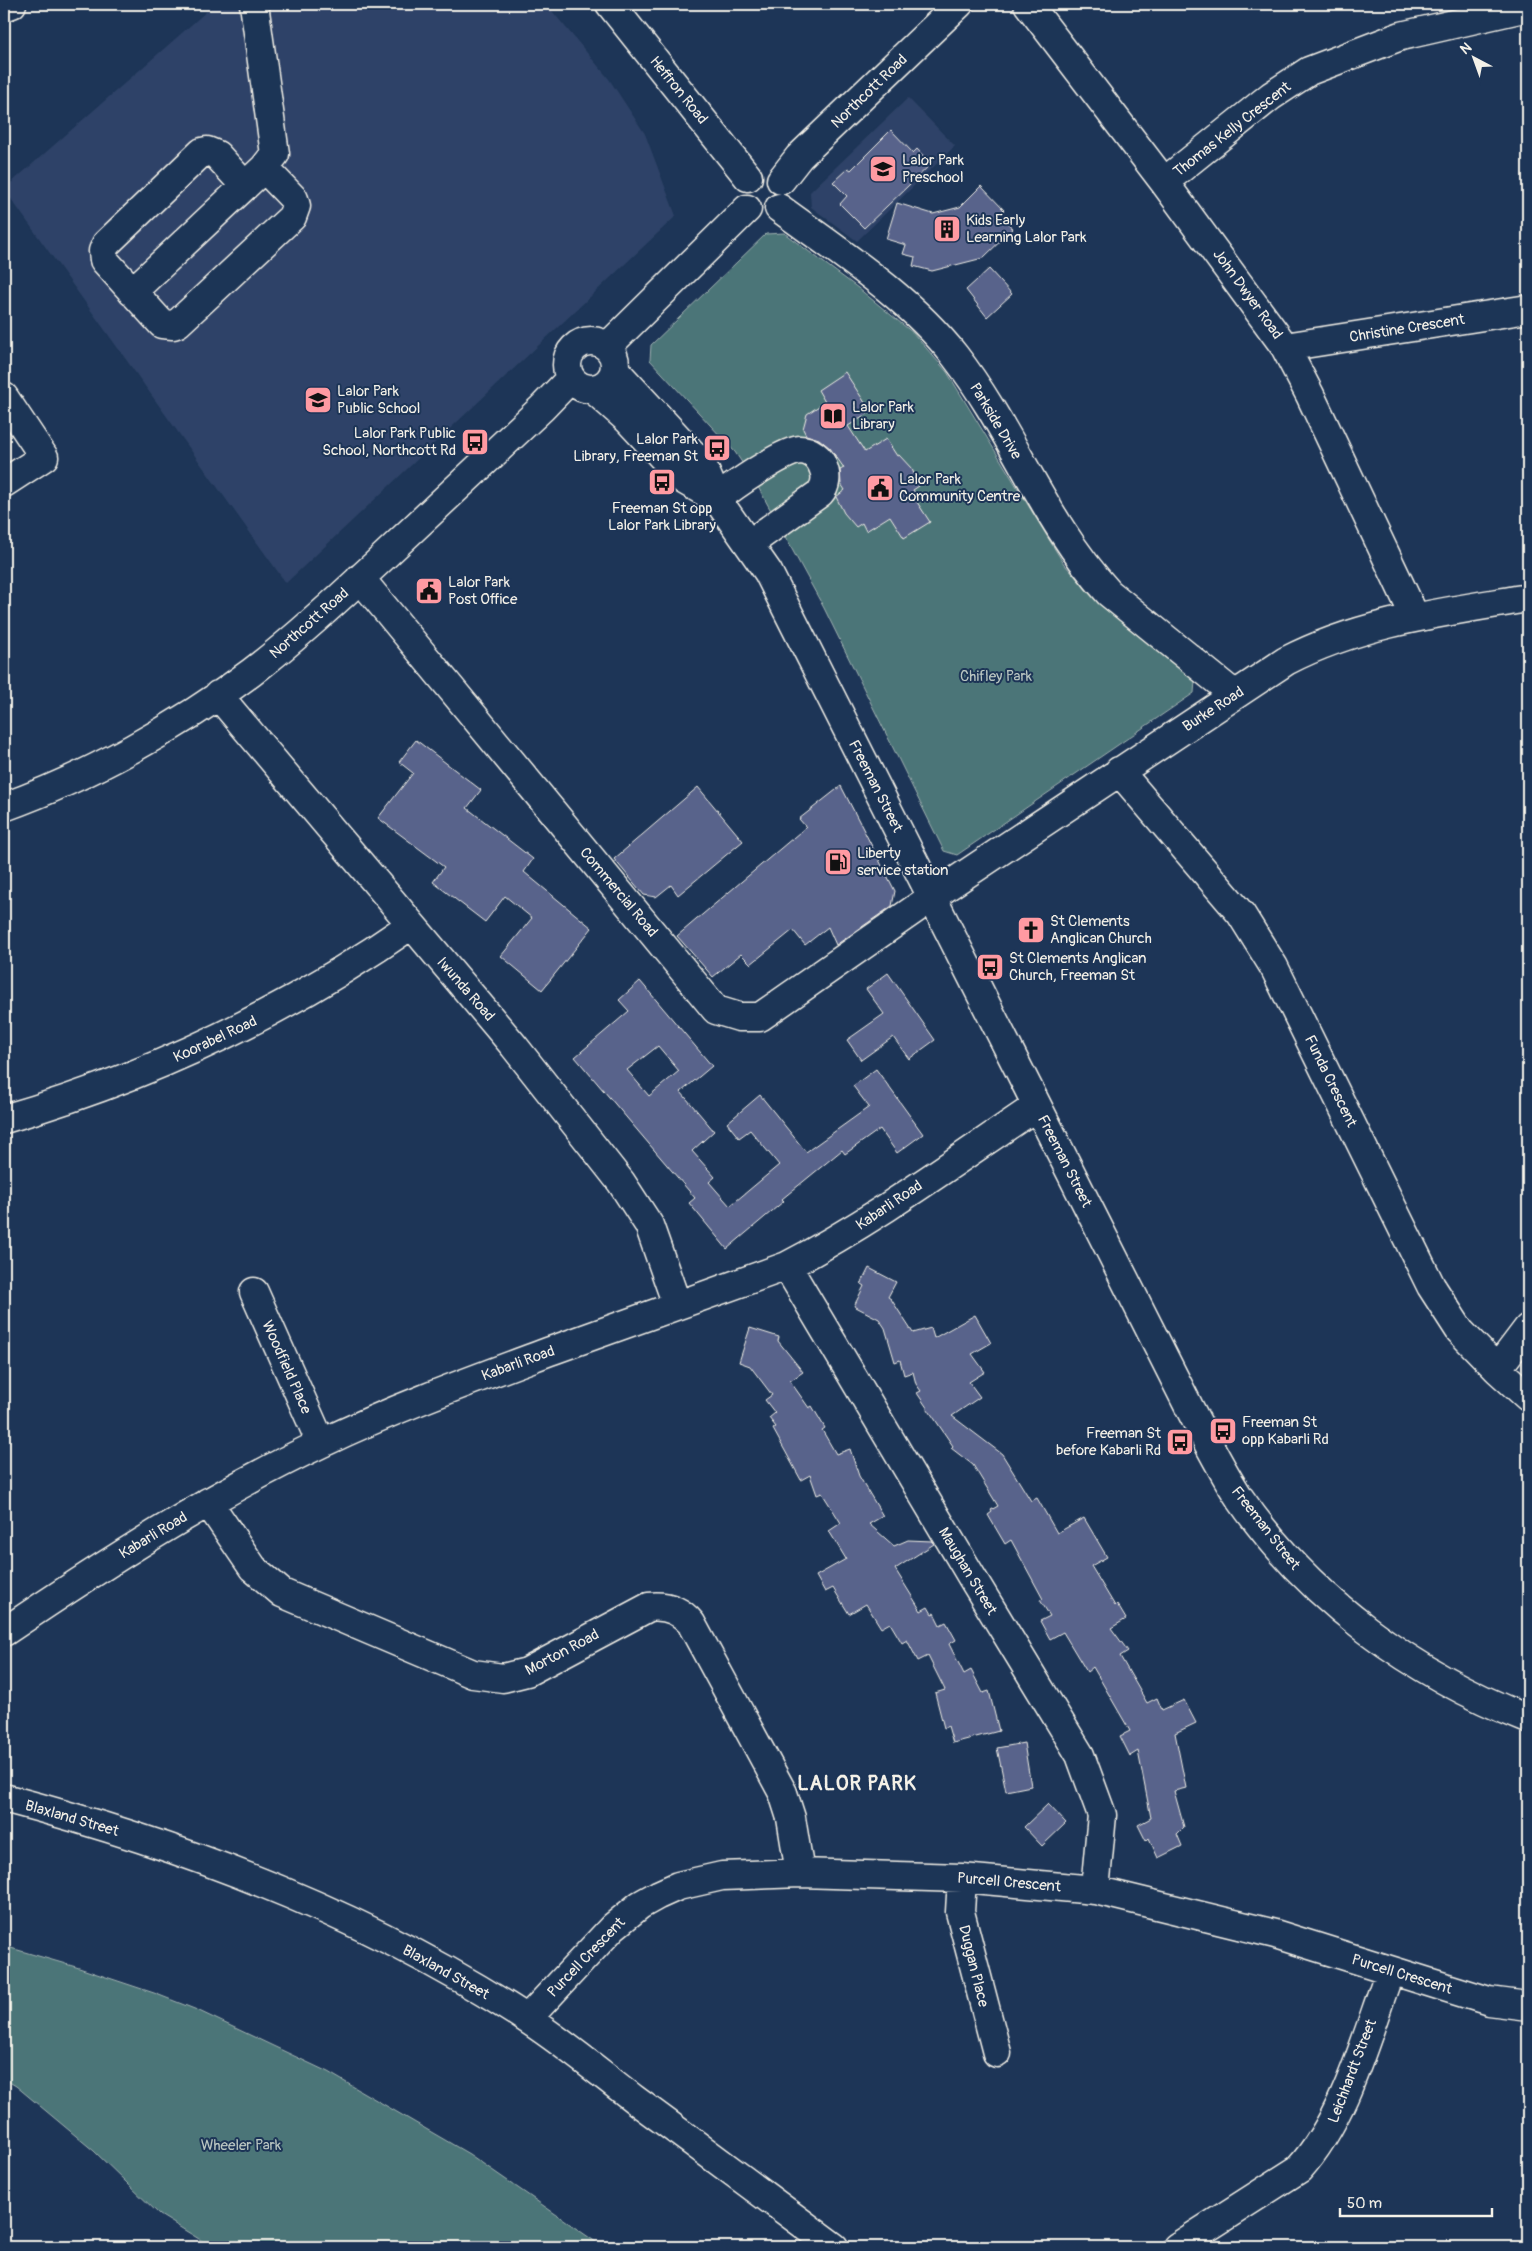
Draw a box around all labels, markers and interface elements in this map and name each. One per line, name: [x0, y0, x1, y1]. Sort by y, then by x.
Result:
north arrow: [1450, 32, 1500, 82]
text: N: [1457, 39, 1475, 58]
street label: Northcott Road: [827, 50, 911, 132]
street label: Heffron Road: [645, 53, 712, 128]
street label: Thomas Kelly Crescent: [1170, 77, 1296, 181]
place label: Lalor Park Preschool: [902, 151, 965, 187]
school or university icon: Lalor Park Preschool: [868, 154, 898, 184]
place label: Kids Early Learning Lalor Park: [966, 211, 1087, 247]
building icon: Kids Early Learning Lalor Park: [932, 214, 962, 244]
street label: John Dwyer Road: [1208, 245, 1287, 343]
street label: Christine Crescent: [1348, 310, 1467, 347]
street label: Parkside Drive: [965, 380, 1026, 463]
place label: Lalor Park Public School: [337, 382, 420, 418]
school or university icon: Lalor Park Public School: [303, 385, 333, 415]
place label: Lalor Park Library: [852, 398, 915, 434]
library icon: Lalor Park Library: [818, 401, 848, 431]
place label: Lalor Park Public School, Northcott Rd: [322, 424, 456, 460]
bus stop icon: Lalor Park Public School, Northcott Rd: [460, 427, 490, 457]
place label: Lalor Park Library, Freeman St: [573, 430, 699, 466]
bus stop icon: Lalor Park Library, Freeman St: [702, 433, 732, 463]
bus stop icon: Freeman St opp Lalor Park Library: [647, 467, 677, 497]
place label: Lalor Park Community Centre: [899, 470, 1021, 506]
public building icon: Lalor Park Community Centre: [865, 473, 895, 503]
place label: Freeman St opp Lalor Park Library: [608, 499, 716, 535]
place label: Lalor Park Post Office: [448, 573, 518, 609]
public building icon: Lalor Park Post Office: [414, 576, 444, 606]
street label: Northcott Road: [266, 584, 353, 663]
park label: Chifley Park: [960, 667, 1033, 686]
street label: Burke Road: [1179, 683, 1248, 736]
street label: Freeman Street: [844, 737, 907, 836]
street label: Commercial Road: [576, 844, 662, 941]
place label: Liberty service station: [857, 844, 949, 880]
fuel station icon: Liberty service station: [823, 847, 853, 877]
place label: St Clements Anglican Church: [1050, 912, 1152, 948]
church icon: St Clements Anglican Church: [1016, 915, 1046, 945]
place label: St Clements Anglican Church, Freeman St: [1009, 949, 1147, 985]
bus stop icon: St Clements Anglican Church, Freeman St: [975, 952, 1005, 982]
street label: Iwunda Road: [433, 953, 499, 1025]
street label: Koorabel Road: [170, 1012, 260, 1067]
street label: Funda Crescent: [1300, 1032, 1361, 1131]
street label: Freeman Street: [1033, 1112, 1096, 1211]
street label: Kabarli Road: [852, 1176, 926, 1235]
street label: Woodfield Place: [257, 1317, 316, 1417]
street label: Kabarli Road: [479, 1341, 557, 1385]
place label: Freeman St opp Kabarli Rd: [1242, 1413, 1329, 1449]
bus stop icon: Freeman St opp Kabarli Rd: [1208, 1416, 1238, 1446]
place label: Freeman St before Kabarli Rd: [1056, 1424, 1162, 1460]
bus stop icon: Freeman St before Kabarli Rd: [1165, 1427, 1195, 1457]
street label: Freeman Street: [1227, 1483, 1305, 1575]
street label: Kabarli Road: [116, 1508, 191, 1563]
street label: Maughan Street: [934, 1524, 1002, 1619]
street label: Morton Road: [522, 1625, 602, 1680]
district label: LALOR PARK: [797, 1771, 917, 1796]
street label: Blaxland Street: [23, 1796, 122, 1841]
street label: Purcell Crescent: [956, 1868, 1063, 1897]
street label: Purcell Crescent: [543, 1913, 630, 2001]
street label: Duggan Place: [954, 1923, 993, 2010]
street label: Blaxland Street: [399, 1941, 493, 2005]
street label: Purcell Crescent: [1349, 1950, 1455, 1999]
street label: Leichhardt Street: [1324, 2016, 1381, 2126]
park label: Wheeler Park: [201, 2136, 282, 2155]
scale bar: [1340, 2186, 1492, 2218]
text: 50 m: [1347, 2194, 1382, 2213]

